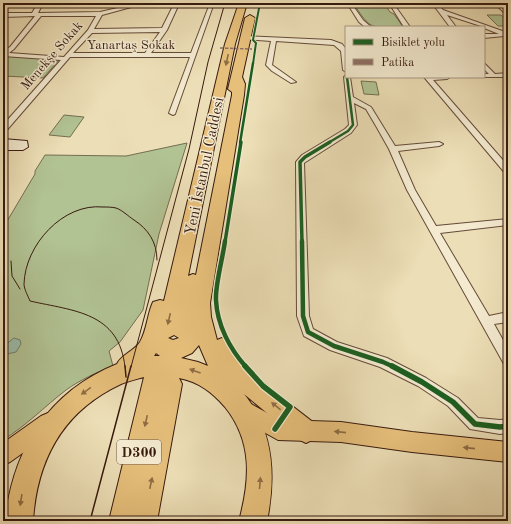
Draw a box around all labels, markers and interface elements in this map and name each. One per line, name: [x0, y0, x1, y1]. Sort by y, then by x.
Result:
street label: Menekşe Sokak: [19, 19, 86, 93]
legend: [345, 26, 485, 78]
text: Bisiklet yolu: [381, 37, 446, 49]
street label: Yanartaş Sokak: [87, 39, 176, 52]
one-way arrow: [223, 54, 229, 66]
text: Patika: [381, 57, 414, 69]
street label: Yeni İstanbul Caddesi: [181, 95, 227, 237]
one-way arrow: [166, 313, 172, 325]
one-way arrow: [188, 368, 200, 374]
one-way arrow: [81, 387, 91, 395]
one-way arrow: [270, 402, 281, 411]
one-way arrow: [142, 415, 148, 427]
one-way arrow: [334, 429, 346, 436]
road number: D300: [117, 440, 161, 464]
one-way arrow: [463, 445, 475, 451]
one-way arrow: [148, 477, 154, 489]
one-way arrow: [257, 477, 263, 489]
one-way arrow: [18, 493, 24, 506]

